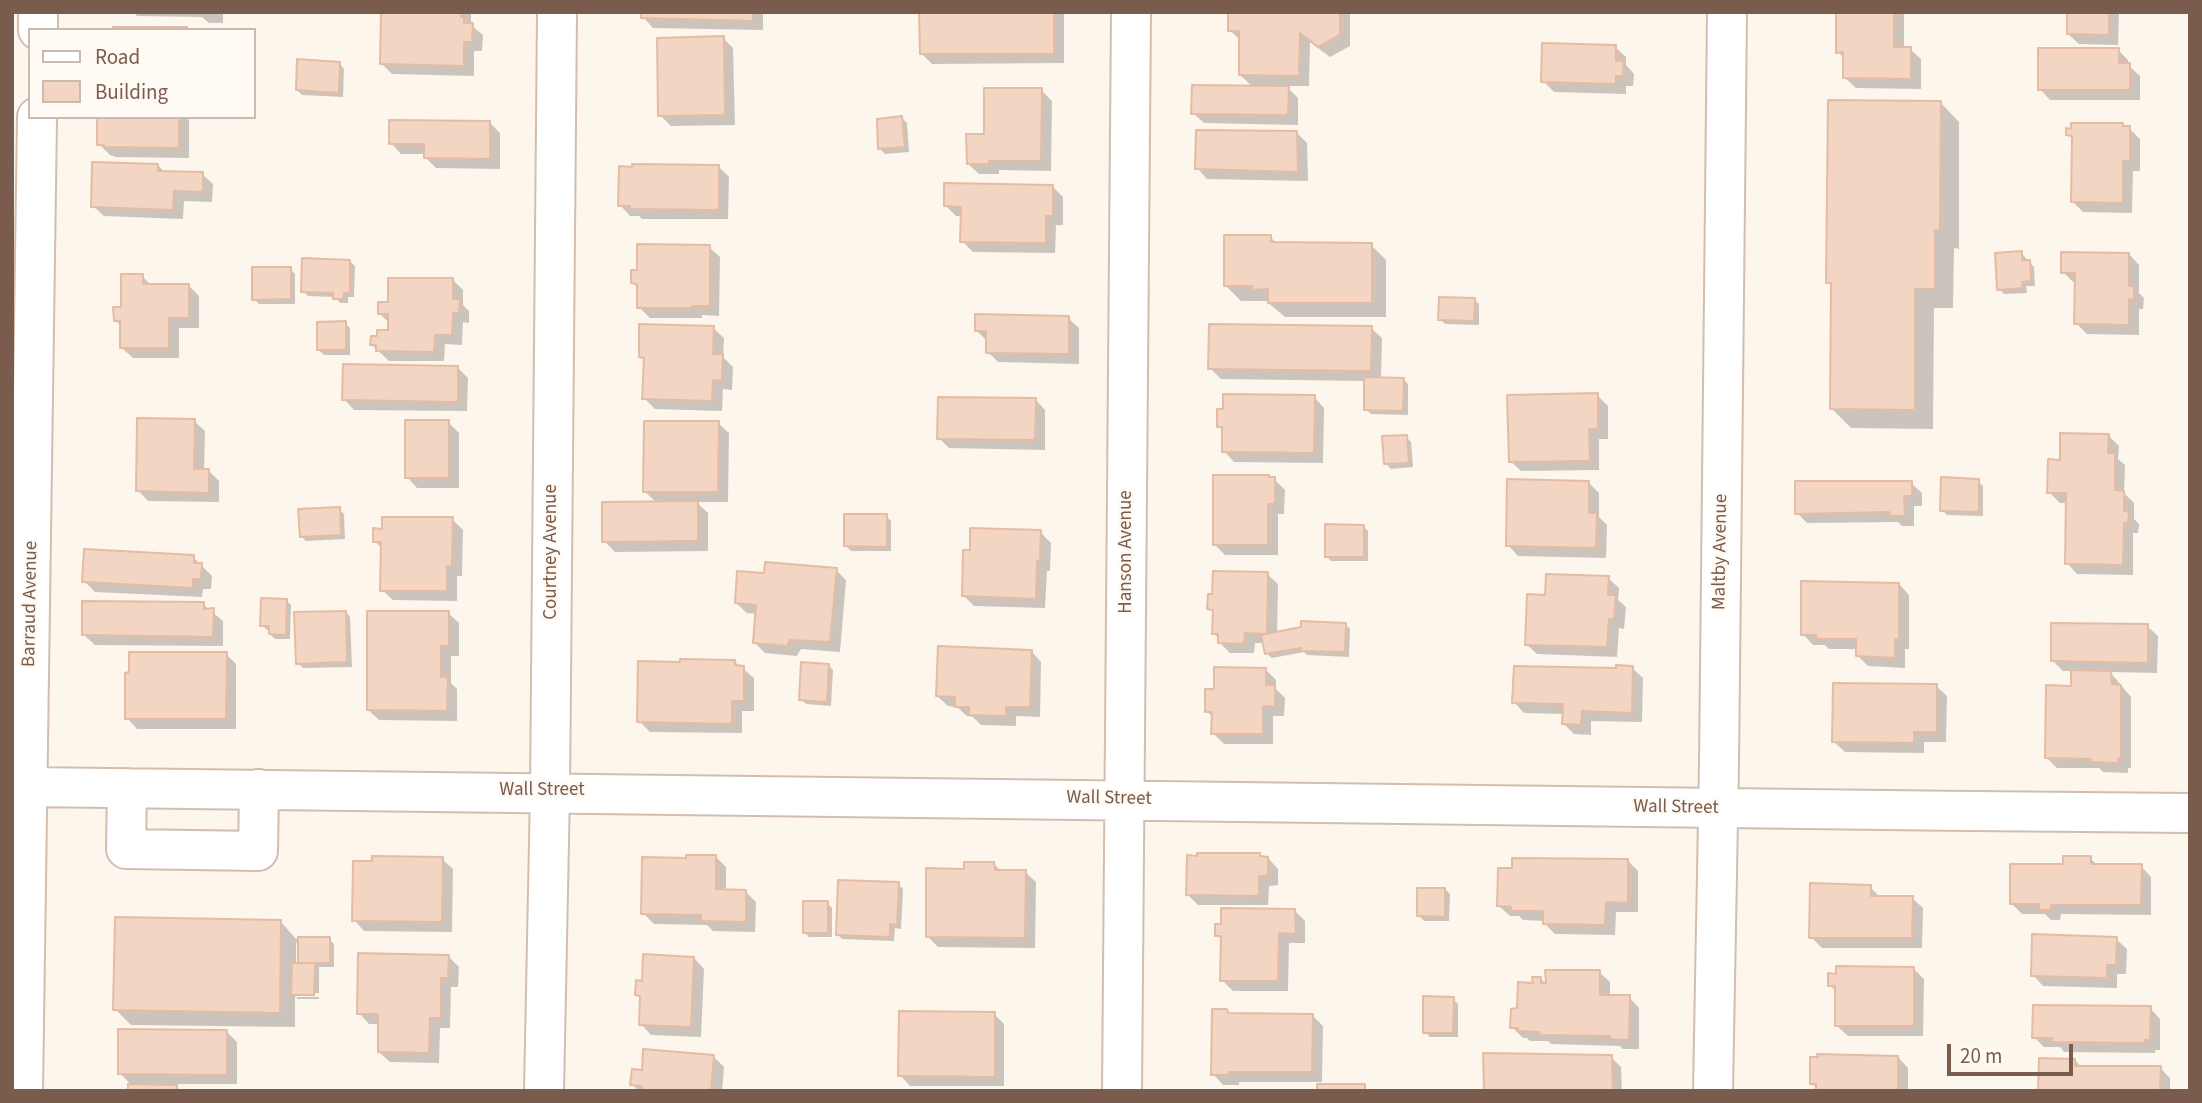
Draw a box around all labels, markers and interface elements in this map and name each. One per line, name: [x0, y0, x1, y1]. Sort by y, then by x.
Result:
legend: [28, 28, 256, 119]
text: Road: [95, 42, 140, 72]
text: Building: [95, 77, 168, 107]
street label: Courtney Avenue: [541, 484, 563, 620]
street label: Hanson Avenue: [1116, 490, 1138, 614]
street label: Maltby Avenue: [1709, 494, 1733, 610]
street label: Barraud Avenue: [18, 541, 44, 667]
street label: Wall Street: [499, 780, 585, 802]
street label: Wall Street: [1066, 787, 1152, 811]
street label: Wall Street: [1633, 796, 1719, 820]
scale bar: [1950, 1030, 2076, 1074]
text: 20 m: [1960, 1041, 2002, 1071]

